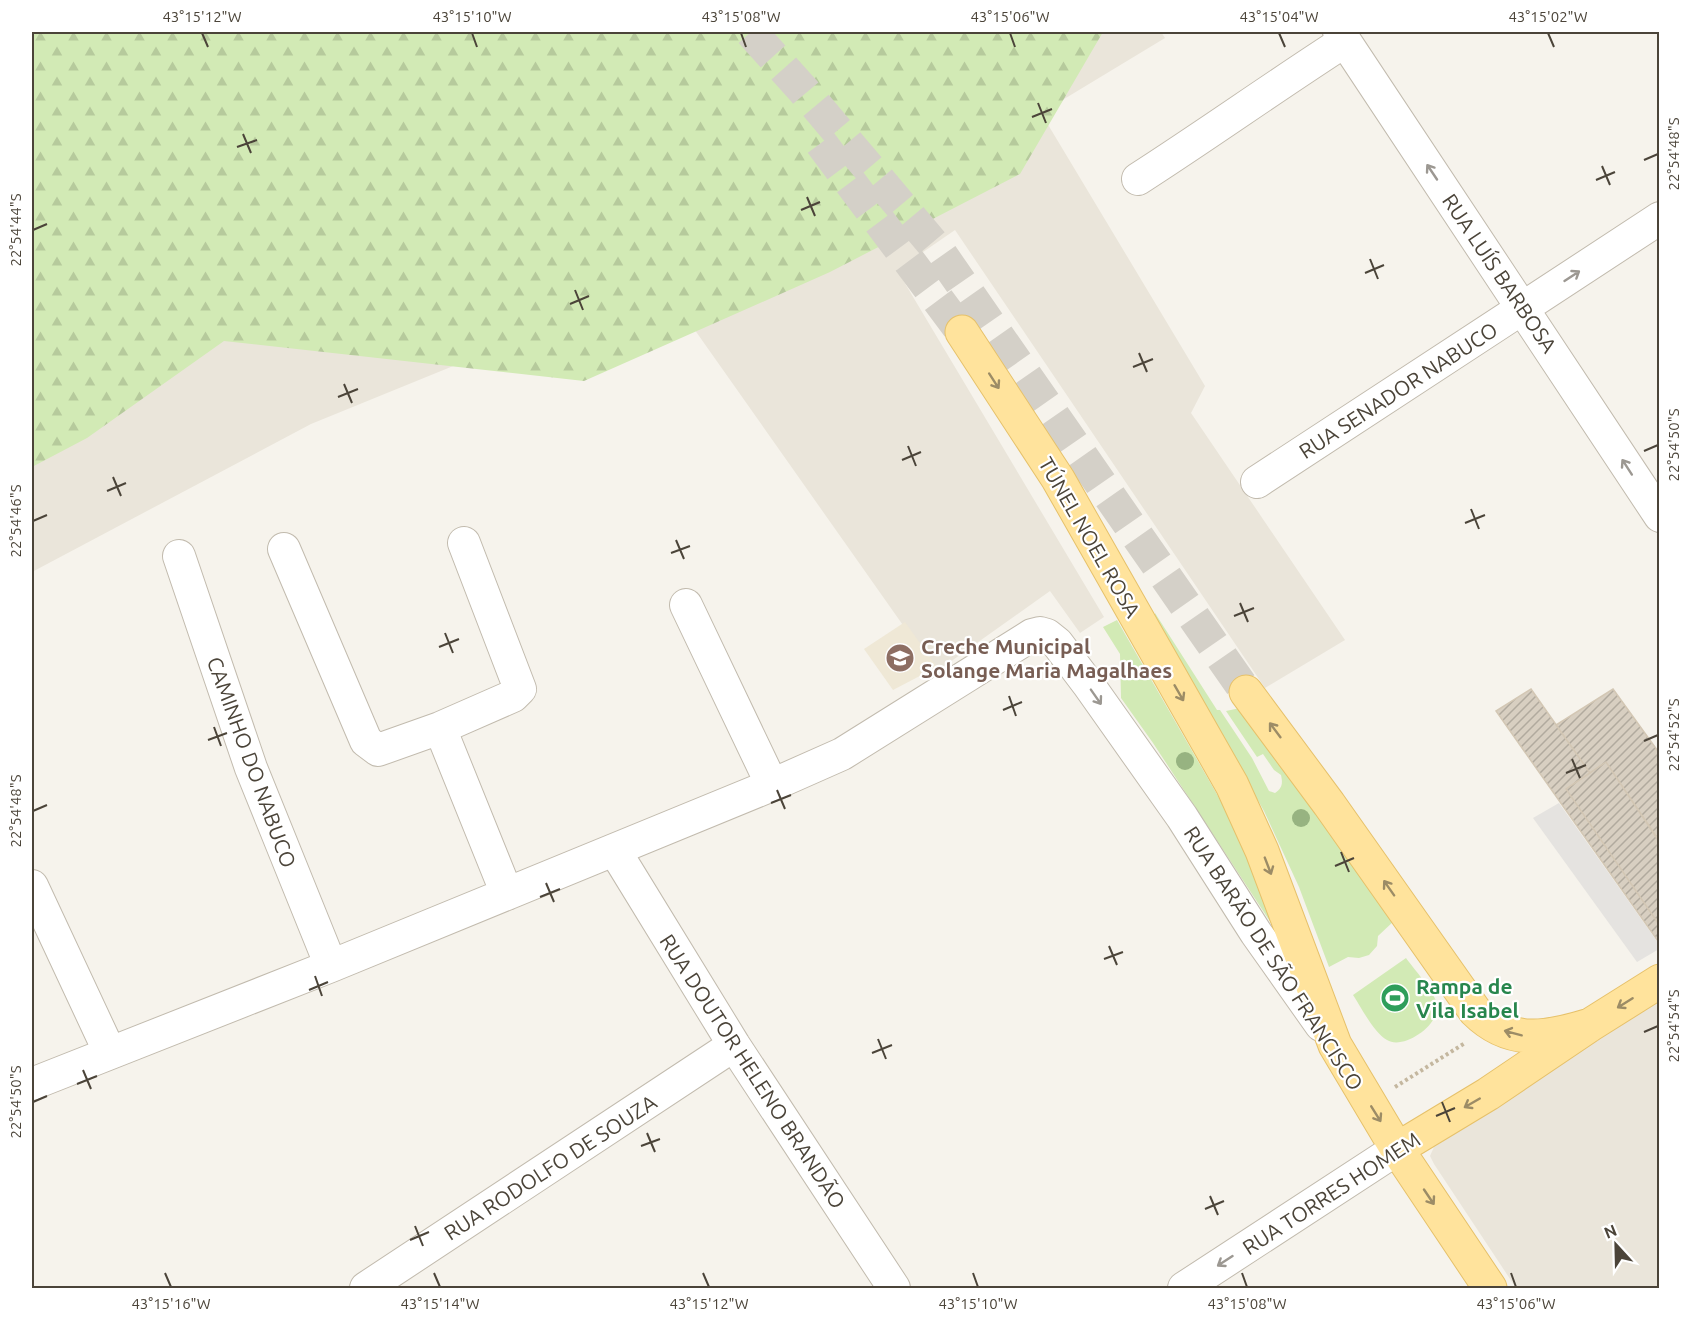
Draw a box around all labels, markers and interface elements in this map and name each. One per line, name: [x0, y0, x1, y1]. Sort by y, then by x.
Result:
text: 43°15'12"W: [162, 8, 242, 25]
text: 43°15'10"W: [432, 8, 512, 25]
text: 43°15'08"W: [701, 8, 781, 25]
text: 43°15'06"W: [970, 8, 1050, 25]
text: 43°15'04"W: [1239, 8, 1319, 25]
text: 43°15'02"W: [1508, 8, 1588, 25]
text: 22°54'48"S: [1665, 117, 1682, 191]
one-way arrow: [1426, 164, 1438, 181]
street label: RUA LUÍS BARBOSA: [1438, 189, 1562, 357]
text: 22°54'44"S: [7, 193, 24, 267]
one-way arrow: [1563, 270, 1580, 282]
street label: RUA SENADOR NABUCO: [1294, 317, 1502, 463]
one-way arrow: [988, 372, 1000, 389]
text: 22°54'50"S: [1665, 408, 1682, 482]
street label: TÚNEL NOEL ROSA: [1034, 453, 1146, 622]
one-way arrow: [1621, 459, 1633, 476]
text: 22°54'46"S: [7, 484, 24, 558]
place label: Creche Municipal Solange Maria Magalhaes: [921, 634, 1172, 682]
school or university icon: Creche Municipal Solange Maria Magalhaes: [884, 642, 916, 674]
street label: CAMINHO DO NABUCO: [203, 653, 301, 871]
one-way arrow: [1173, 684, 1185, 701]
one-way arrow: [1090, 688, 1103, 704]
text: 22°54'52"S: [1665, 698, 1682, 772]
one-way arrow: [1268, 723, 1281, 739]
text: 22°54'48"S: [7, 774, 24, 848]
street label: RUA BARÃO DE SÃO FRANCISCO: [1180, 822, 1368, 1094]
one-way arrow: [1263, 857, 1274, 875]
one-way arrow: [1383, 881, 1395, 897]
street label: RUA DOUTOR HELENO BRANDÃO: [655, 929, 851, 1213]
place label: Rampa de Vila Isabel: [1416, 974, 1519, 1022]
sports icon: Rampa de Vila Isabel: [1379, 982, 1411, 1014]
text: 22°54'54"S: [1665, 989, 1682, 1063]
one-way arrow: [1617, 997, 1634, 1009]
one-way arrow: [1504, 1027, 1523, 1038]
text: 22°54'50"S: [7, 1065, 24, 1139]
street label: RUA RODOLFO DE SOUZA: [439, 1089, 661, 1245]
one-way arrow: [1464, 1097, 1481, 1109]
one-way arrow: [1370, 1105, 1382, 1122]
street label: RUA TORRES HOMEM: [1238, 1127, 1424, 1259]
one-way arrow: [1423, 1189, 1436, 1206]
north arrow: [1586, 1215, 1646, 1275]
text: N: [1601, 1221, 1619, 1242]
one-way arrow: [1217, 1256, 1234, 1268]
text: 43°15'16"W: [131, 1295, 211, 1312]
text: 43°15'14"W: [400, 1295, 480, 1312]
text: 43°15'12"W: [669, 1295, 749, 1312]
text: 43°15'10"W: [938, 1295, 1018, 1312]
text: 43°15'08"W: [1207, 1295, 1287, 1312]
text: 43°15'06"W: [1476, 1295, 1556, 1312]

